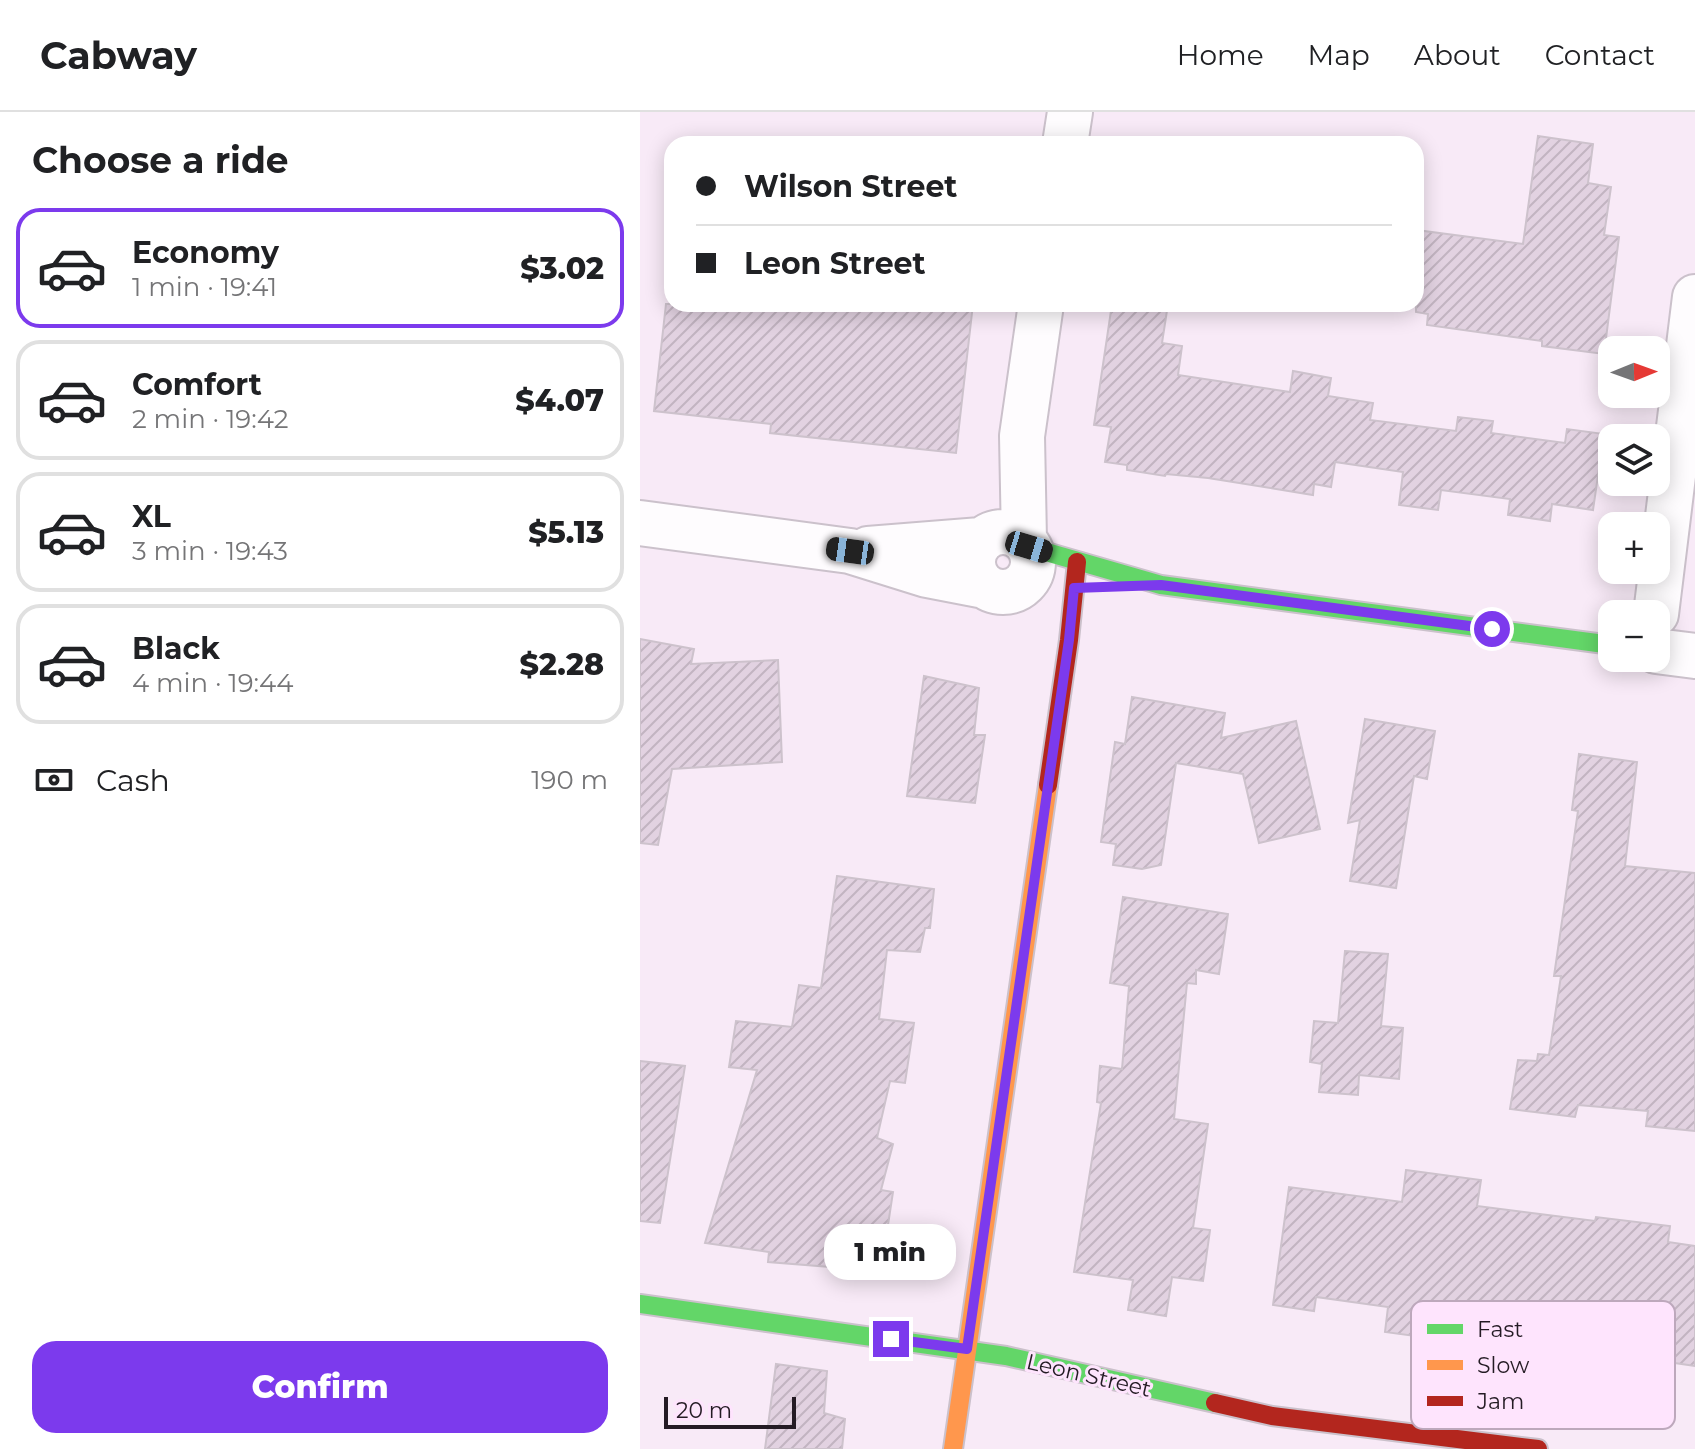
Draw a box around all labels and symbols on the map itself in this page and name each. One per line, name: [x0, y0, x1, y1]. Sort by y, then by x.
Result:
north arrow: [1598, 336, 1670, 408]
car: [1003, 529, 1055, 565]
car: [825, 536, 875, 566]
route start: [1474, 611, 1510, 647]
callout: 1 min: [825, 1223, 957, 1279]
legend: [1411, 1301, 1675, 1429]
text: Fast: [1477, 1316, 1523, 1343]
route end: [873, 1321, 909, 1357]
street label: Leon Street: [1024, 1348, 1154, 1403]
text: Slow: [1477, 1352, 1530, 1379]
text: Jam: [1476, 1388, 1524, 1415]
scale bar: [664, 1393, 796, 1429]

